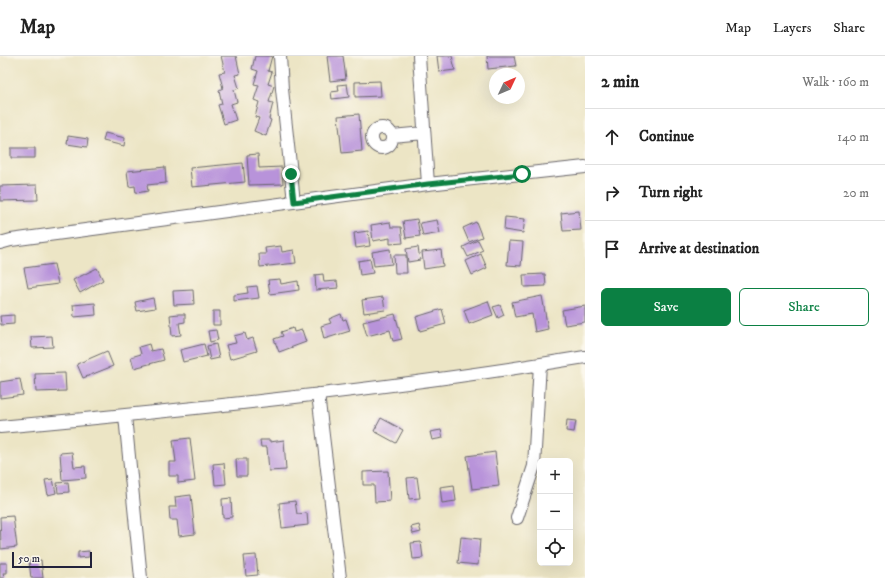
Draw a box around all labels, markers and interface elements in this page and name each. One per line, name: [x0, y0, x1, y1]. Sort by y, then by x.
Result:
text: Map: [20, 16, 55, 39]
text: Map: [725, 19, 751, 37]
text: Layers: [773, 19, 811, 37]
text: Share: [833, 19, 865, 37]
north arrow: [489, 68, 525, 104]
text: 2 min: [601, 71, 639, 93]
text: Walk · 160 m: [802, 74, 869, 90]
icon: ahead: [601, 126, 623, 148]
text: Continue: [639, 127, 694, 146]
text: 140 m: [837, 129, 869, 145]
route end: [282, 165, 300, 183]
route start: [513, 165, 531, 183]
icon: right: [601, 182, 623, 204]
text: Turn right: [639, 183, 702, 202]
text: 20 m: [843, 185, 869, 201]
icon: arrive: [601, 238, 623, 260]
text: Arrive at destination: [639, 239, 759, 258]
button: Save: [601, 288, 731, 326]
button: Share: [739, 288, 869, 326]
map controls: [537, 458, 573, 566]
button: +: [537, 458, 573, 494]
button: −: [537, 494, 573, 530]
button: locate: [537, 530, 573, 566]
scale bar: [12, 550, 92, 569]
text: 50 m: [18, 552, 40, 566]

